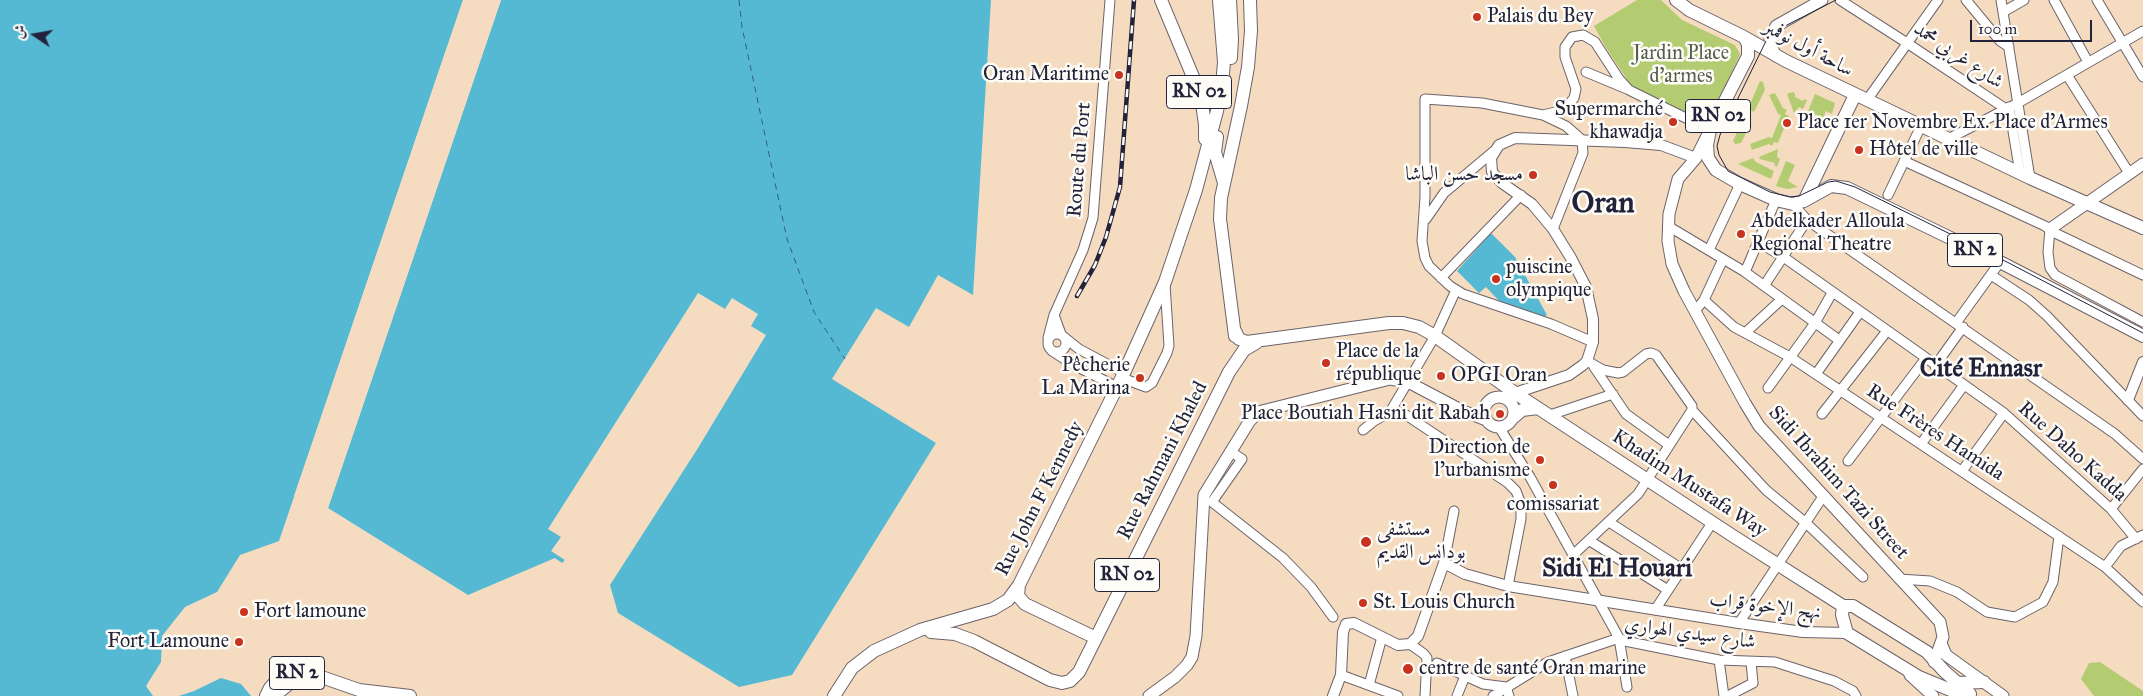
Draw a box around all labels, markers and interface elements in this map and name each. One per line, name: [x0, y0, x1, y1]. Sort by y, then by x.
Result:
place label: Palais du Bey: [1487, 5, 1593, 29]
north arrow: [10, 10, 60, 60]
scale bar: [1973, 10, 2096, 42]
marker: Palais du Bey: [1471, 11, 1483, 23]
street label: ساحة أول نوفمبر: [1759, 15, 1857, 83]
street label: شارع غربي محمد: [1909, 17, 2007, 95]
text: 100 m: [1978, 20, 2017, 38]
text: ش: [10, 23, 30, 40]
park label: Jardin Place d'armes: [1633, 42, 1729, 89]
place label: Oran Maritime: [983, 63, 1109, 87]
marker: Oran Maritime: [1113, 69, 1125, 81]
road number: RN 02: [1166, 75, 1232, 108]
place label: Supermarché khawadja: [1555, 98, 1663, 145]
road number: RN 02: [1686, 100, 1750, 132]
street label: Route du Port: [1063, 102, 1097, 218]
place label: Place 1er Novembre Ex. Place d'Armes: [1797, 111, 2108, 135]
marker: Supermarché khawadja: [1667, 116, 1679, 128]
marker: Place 1er Novembre Ex. Place d'Armes: [1781, 117, 1793, 129]
place label: Hôtel de ville: [1869, 138, 1978, 162]
marker: Hôtel de ville: [1853, 144, 1865, 156]
place label: مسجد حسن الباشا: [1405, 163, 1523, 187]
marker: مسجد حسن الباشا: [1527, 169, 1539, 181]
district label: Oran: [1571, 187, 1635, 223]
place label: Abdelkader Alloula Regional Theatre: [1751, 210, 1905, 257]
marker: Abdelkader Alloula Regional Theatre: [1735, 228, 1747, 240]
road number: RN 2: [1948, 234, 2002, 266]
place label: puiscine olympique: [1506, 256, 1591, 303]
marker: puiscine olympique: [1490, 273, 1502, 285]
place label: Place de la république: [1336, 340, 1421, 387]
place label: Pêcherie La Marina: [1041, 354, 1130, 401]
district label: Cité Ennasr: [1920, 355, 2042, 385]
marker: Place de la république: [1320, 357, 1332, 369]
place label: OPGI Oran: [1451, 364, 1547, 388]
marker: OPGI Oran: [1435, 370, 1447, 382]
marker: Pêcherie La Marina: [1134, 372, 1146, 384]
street label: Rue Rahmani Khaled: [1113, 378, 1213, 544]
street label: Rue Frères Hamida: [1862, 380, 2008, 486]
street label: Rue Daho Kadda: [2013, 397, 2131, 507]
street label: Sidi Ibrahim Tazi Street: [1763, 401, 1913, 565]
place label: Place Boutiah Hasni dit Rabah: [1241, 402, 1490, 426]
marker: Place Boutiah Hasni dit Rabah: [1494, 408, 1506, 420]
street label: Rue John F Kennedy: [991, 418, 1089, 580]
street label: Khadim Mustafa Way: [1607, 425, 1771, 543]
place label: Direction de l'urbanisme: [1428, 436, 1530, 483]
marker: Direction de l'urbanisme: [1534, 454, 1546, 466]
marker: comissariat: [1547, 479, 1559, 491]
place label: comissariat: [1507, 493, 1599, 517]
place label: مستشفى بودانس القديم: [1377, 518, 1466, 565]
marker: مستشفى بودانس القديم: [1359, 535, 1373, 549]
district label: Sidi El Houari: [1542, 555, 1692, 585]
road number: RN 02: [1094, 558, 1160, 592]
street label: نهج الإخوة قراب: [1708, 588, 1822, 626]
place label: St. Louis Church: [1373, 591, 1515, 615]
marker: St. Louis Church: [1357, 597, 1369, 609]
place label: Fort lamoune: [254, 600, 366, 624]
marker: Fort lamoune: [238, 606, 250, 618]
street label: شارع سيدي الهواري: [1623, 613, 1757, 655]
place label: Fort Lamoune: [107, 630, 229, 654]
marker: Fort Lamoune: [233, 636, 245, 648]
road number: RN 2: [270, 656, 324, 690]
place label: centre de santé Oran marine: [1419, 657, 1646, 681]
marker: centre de santé Oran marine: [1401, 662, 1415, 676]

